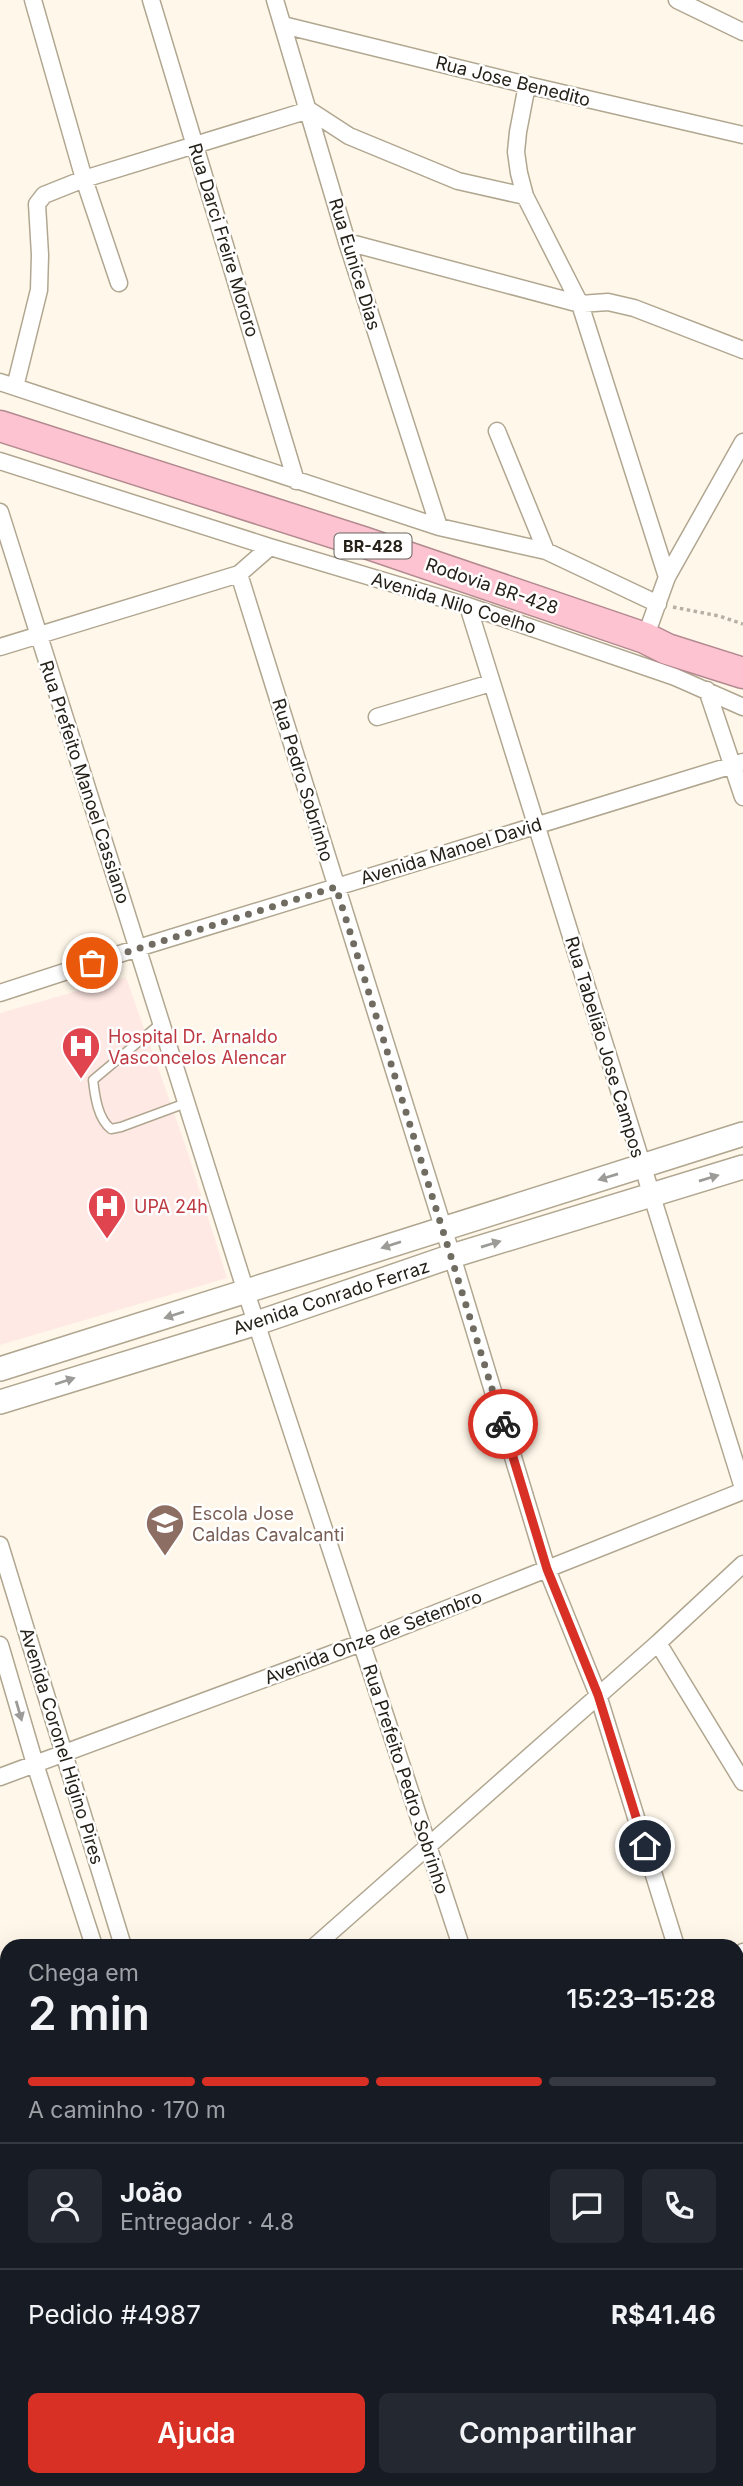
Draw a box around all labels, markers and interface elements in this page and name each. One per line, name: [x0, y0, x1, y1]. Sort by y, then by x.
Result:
street label: Rua Jose Benedito: [433, 52, 593, 110]
street label: Rua Darci Freire Mororo: [184, 140, 264, 340]
street label: Rua Eunice Dias: [325, 196, 385, 332]
road number: BR-428: [334, 534, 412, 558]
street label: Rodovia BR-428: [423, 554, 561, 618]
street label: Avenida Nilo Coelho: [369, 568, 539, 638]
street label: Rua Prefeito Manoel Cassiano: [36, 658, 134, 906]
street label: Rua Pedro Sobrinho: [268, 696, 338, 864]
street label: Avenida Manoel David: [358, 813, 544, 889]
pin: [62, 933, 122, 993]
street label: Rua Tabelião Jose Campos: [561, 934, 649, 1160]
icon: bag: [73, 944, 111, 982]
hospital icon: Hospital Dr. Arnaldo Vasconcelos Alencar: [60, 1025, 102, 1080]
place label: Hospital Dr. Arnaldo Vasconcelos Alencar: [108, 1026, 287, 1068]
one-way arrow: [699, 1172, 720, 1182]
one-way arrow: [597, 1173, 618, 1183]
hospital icon: UPA 24h: [86, 1185, 128, 1240]
place label: UPA 24h: [134, 1196, 208, 1217]
one-way arrow: [481, 1239, 502, 1249]
one-way arrow: [380, 1240, 401, 1251]
street label: Avenida Conrado Ferraz: [230, 1255, 432, 1339]
one-way arrow: [164, 1310, 185, 1320]
one-way arrow: [55, 1375, 76, 1386]
courier: [468, 1389, 538, 1459]
icon: bike: [484, 1405, 522, 1443]
school or university icon: Escola Jose Caldas Cavalcanti: [144, 1502, 186, 1557]
place label: Escola Jose Caldas Cavalcanti: [192, 1503, 344, 1545]
street label: Avenida Onze de Setembro: [261, 1586, 485, 1688]
street label: Avenida Coronel Higino Pires: [16, 1625, 108, 1867]
street label: Rua Prefeito Pedro Sobrinho: [359, 1661, 453, 1897]
one-way arrow: [15, 1700, 25, 1721]
pin: [615, 1816, 675, 1876]
icon: home: [626, 1827, 664, 1865]
text: Chega em: [28, 1959, 139, 1987]
text: 15:23–15:28: [566, 1983, 716, 2014]
text: 2 min: [28, 1985, 150, 2041]
text: A caminho · 170 m: [28, 2096, 226, 2124]
button: person: [28, 2169, 102, 2243]
button: chat: [550, 2169, 624, 2243]
button: phone: [642, 2169, 716, 2243]
text: João: [120, 2177, 182, 2208]
text: Entregador · 4.8: [120, 2208, 294, 2236]
text: Pedido #4987: [28, 2299, 201, 2330]
text: R$41.46: [611, 2299, 716, 2330]
button: Ajuda: [28, 2393, 365, 2473]
button: Compartilhar: [379, 2393, 716, 2473]

